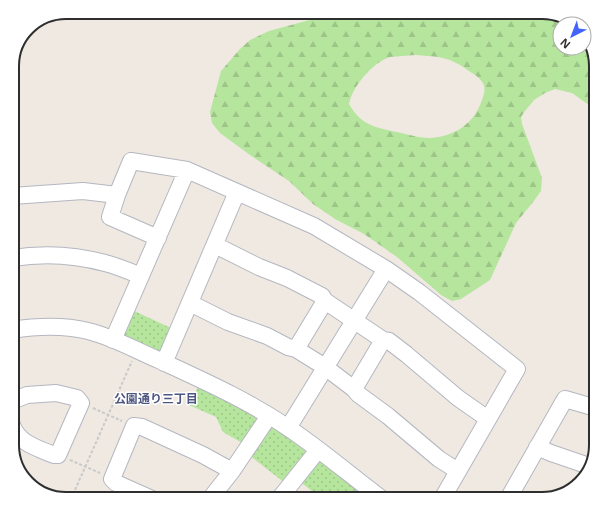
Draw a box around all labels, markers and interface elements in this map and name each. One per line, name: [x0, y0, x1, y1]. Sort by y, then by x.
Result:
north arrow: [552, 16, 592, 56]
text: N: [557, 35, 573, 52]
district label: 公園通り三丁目: [114, 390, 198, 407]

